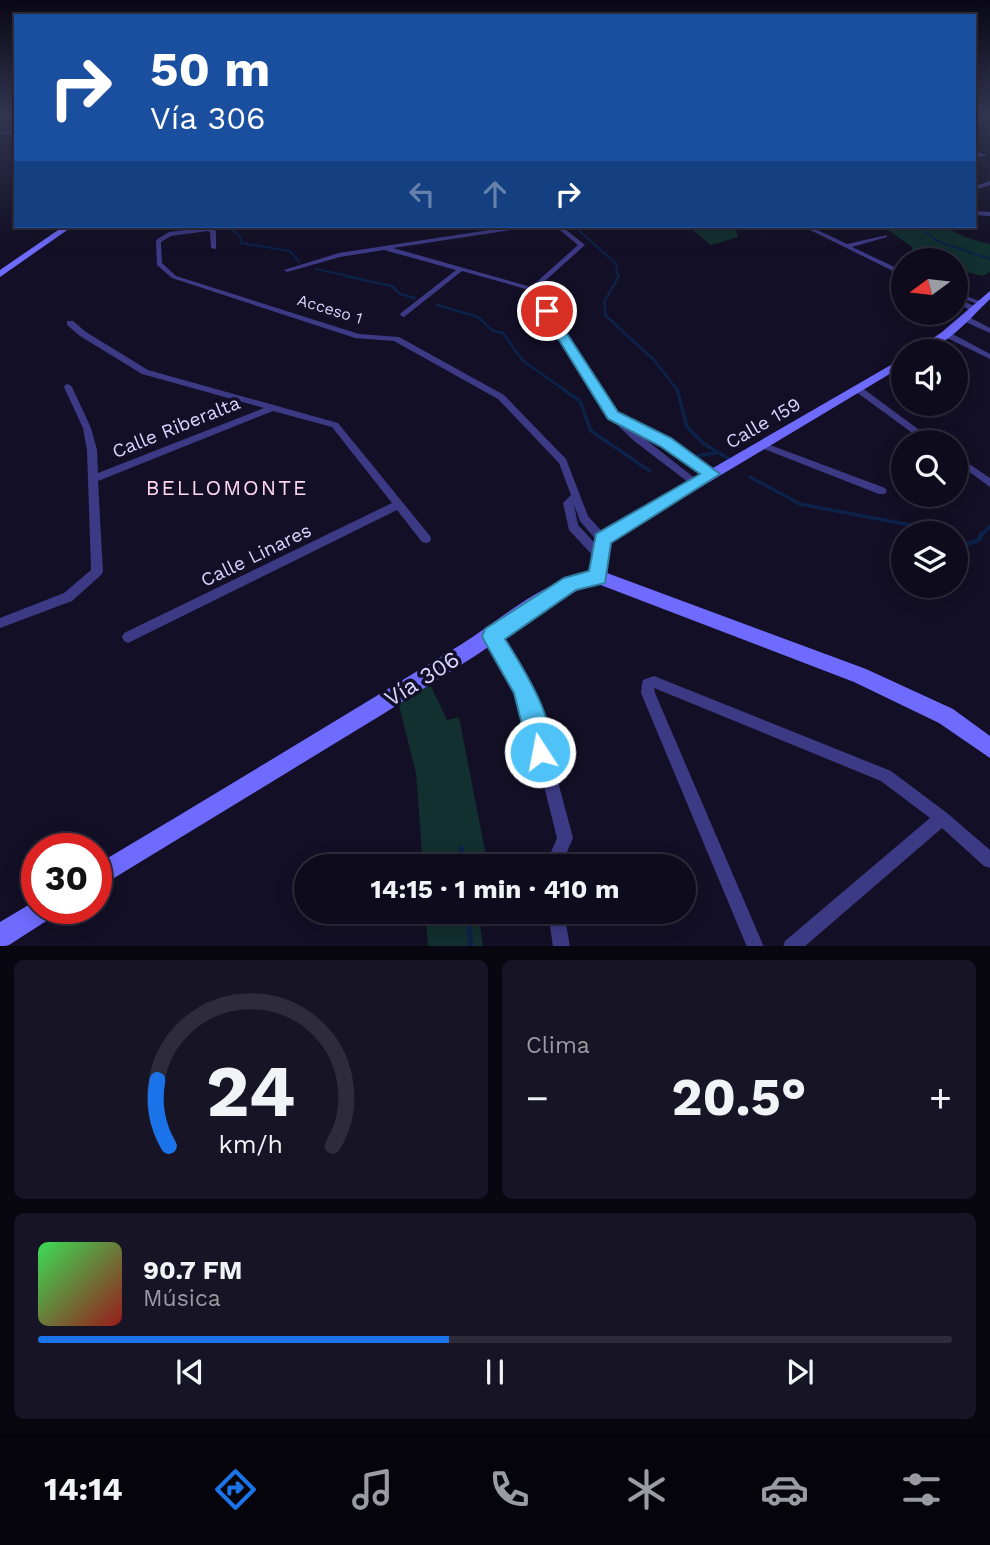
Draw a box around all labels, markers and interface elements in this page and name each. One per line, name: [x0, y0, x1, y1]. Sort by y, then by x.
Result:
text: 50 m: [150, 40, 270, 98]
icon: right: [35, 42, 126, 133]
text: Vía 306: [150, 99, 266, 137]
icon: left: [403, 175, 441, 213]
icon: ahead: [476, 175, 514, 213]
icon: right: [549, 175, 587, 213]
north arrow: [891, 248, 968, 326]
map controls: [891, 248, 968, 598]
pin: [517, 281, 577, 341]
street label: Acceso 1: [295, 290, 365, 328]
icon: arrive: [528, 292, 566, 330]
button: sound: [891, 339, 968, 416]
street label: Calle Riberalta: [109, 391, 243, 463]
street label: Calle 159: [721, 392, 805, 454]
button: search: [891, 430, 968, 507]
district label: BELLOMONTE: [146, 475, 308, 500]
street label: Calle Linares: [197, 518, 315, 592]
button: layers: [891, 521, 968, 598]
street label: Vía 306: [380, 646, 464, 712]
position arrow: [503, 715, 577, 789]
speed limit sign: 30: [21, 833, 112, 924]
text: 14:15 · 1 min · 410 m: [371, 874, 619, 904]
text: Clima: [526, 1032, 590, 1059]
text: 24: [206, 1048, 296, 1134]
text: 20.5°: [671, 1067, 807, 1128]
text: −: [526, 1076, 549, 1120]
text: +: [929, 1076, 952, 1120]
text: km/h: [219, 1129, 283, 1158]
text: 90.7 FM: [143, 1255, 242, 1285]
text: Música: [143, 1285, 221, 1312]
icon: previous: [171, 1353, 209, 1391]
icon: pause: [476, 1353, 514, 1391]
icon: next: [781, 1353, 819, 1391]
icon: directions: [211, 1465, 260, 1514]
icon: music: [348, 1465, 397, 1514]
icon: phone: [485, 1465, 534, 1514]
icon: climate: [622, 1465, 671, 1514]
icon: car: [760, 1465, 809, 1514]
icon: filters: [897, 1465, 946, 1514]
text: 14:14: [44, 1470, 123, 1508]

